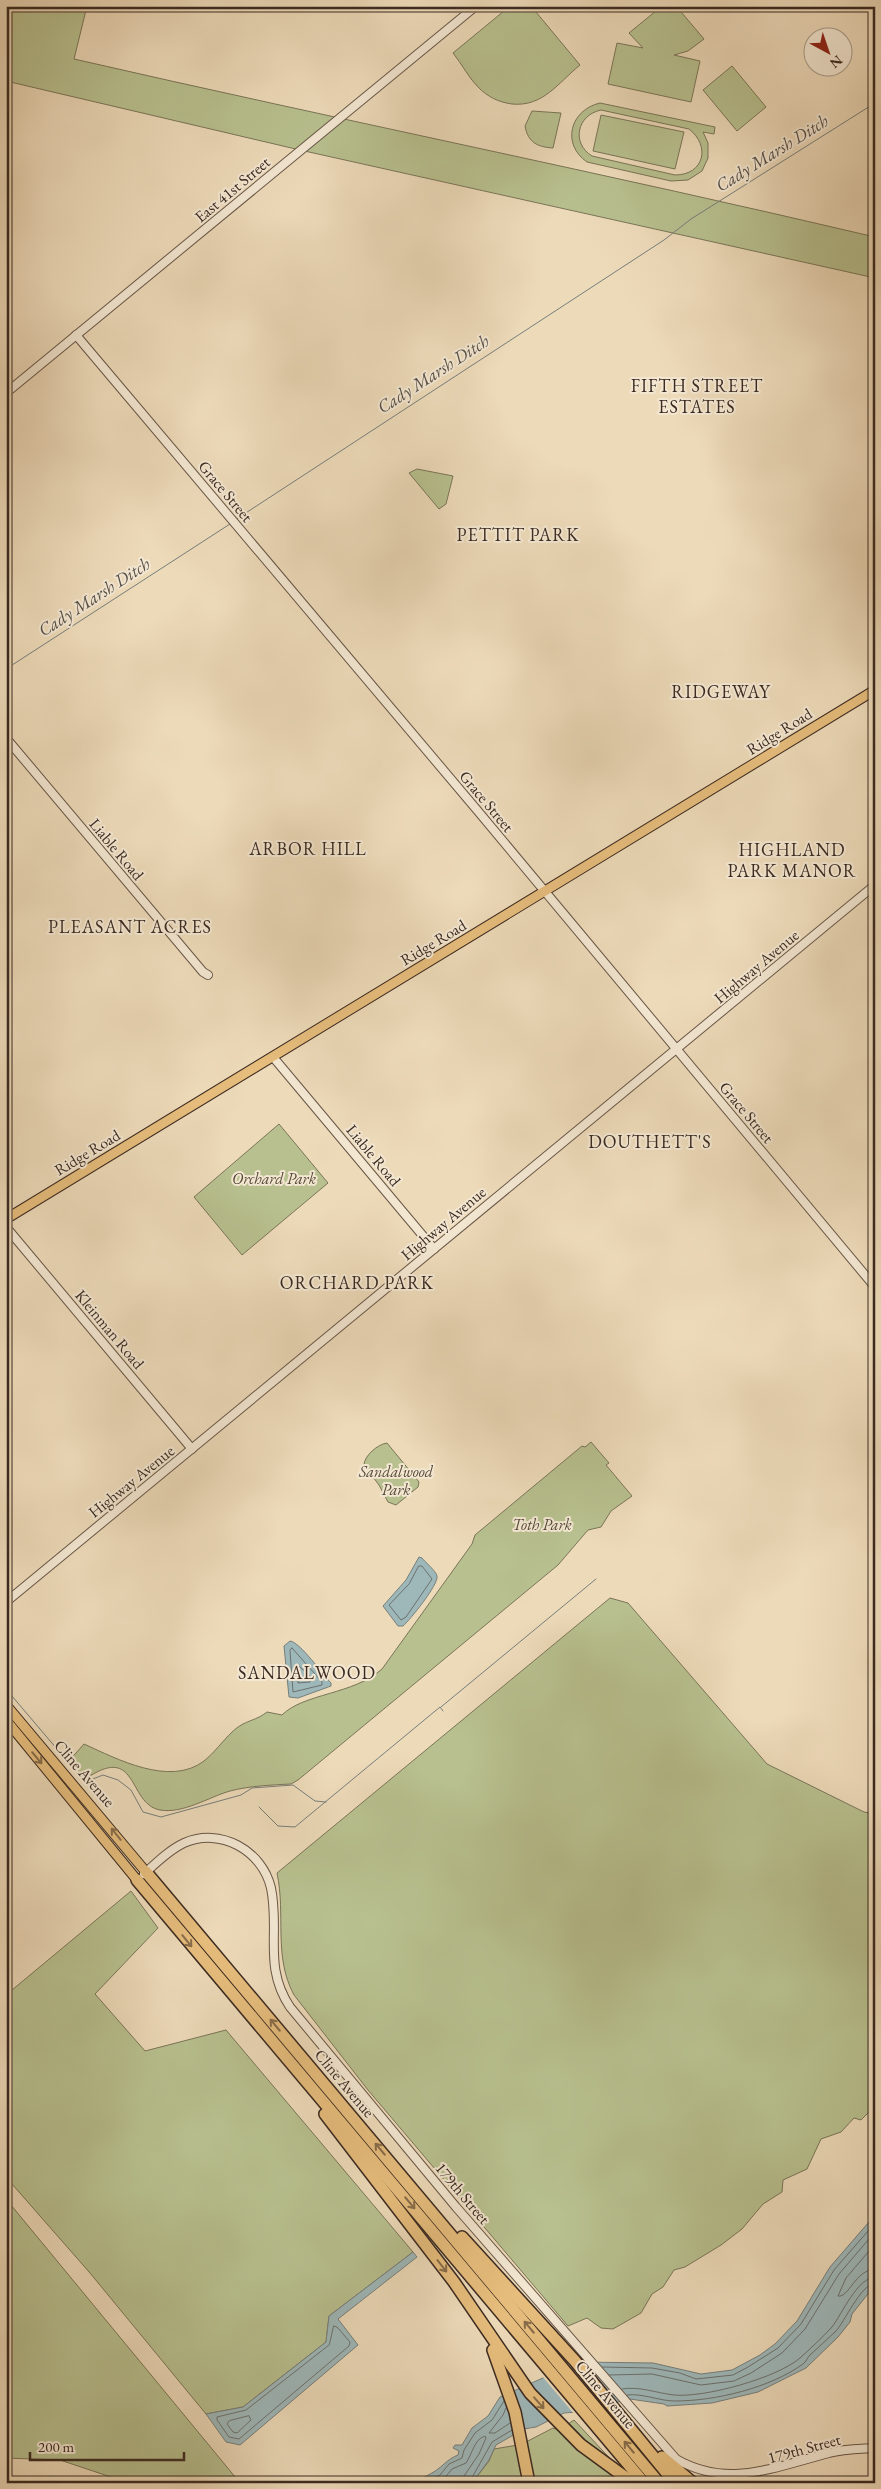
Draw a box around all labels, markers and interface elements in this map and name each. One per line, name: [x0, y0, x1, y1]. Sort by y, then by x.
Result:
north arrow: [804, 28, 854, 78]
text: N: [826, 51, 846, 73]
water label: Cady Marsh Ditch: [711, 109, 833, 197]
street label: East 41st Street: [190, 152, 274, 227]
water label: Cady Marsh Ditch: [372, 329, 494, 419]
district label: FIFTH STREET ESTATES: [631, 374, 763, 418]
street label: Grace Street: [194, 456, 258, 526]
district label: PETTIT PARK: [457, 523, 579, 546]
water label: Cady Marsh Ditch: [33, 552, 155, 642]
district label: RIDGEWAY: [671, 680, 771, 703]
street label: Ridge Road: [743, 703, 817, 760]
street label: Grace Street: [455, 766, 519, 836]
street label: Liable Road: [85, 814, 149, 885]
district label: ARBOR HILL: [248, 837, 367, 860]
district label: HIGHLAND PARK MANOR: [728, 838, 856, 882]
street label: Ridge Road: [396, 914, 471, 970]
district label: PLEASANT ACRES: [48, 915, 212, 938]
street label: Highway Avenue: [709, 925, 803, 1008]
street label: Grace Street: [715, 1077, 779, 1147]
street label: Liable Road: [342, 1120, 406, 1191]
street label: Ridge Road: [50, 1124, 125, 1180]
district label: DOUTHETT'S: [588, 1130, 712, 1153]
park label: Orchard Park: [232, 1168, 317, 1189]
street label: Highway Avenue: [396, 1182, 490, 1265]
district label: ORCHARD PARK: [280, 1271, 434, 1294]
street label: Kleinman Road: [70, 1285, 150, 1374]
street label: Highway Avenue: [84, 1440, 179, 1523]
park label: Sandalwood Park: [358, 1461, 434, 1500]
park label: Toth Park: [512, 1514, 572, 1535]
district label: SANDALWOOD: [238, 1661, 376, 1684]
street label: Cline Avenue: [49, 1735, 120, 1812]
one-way arrow: [32, 1751, 43, 1764]
one-way arrow: [110, 1828, 121, 1841]
one-way arrow: [181, 1934, 192, 1947]
one-way arrow: [269, 2019, 280, 2032]
street label: Cline Avenue: [310, 2045, 379, 2122]
one-way arrow: [374, 2143, 385, 2156]
street label: 179th Street: [431, 2158, 495, 2229]
one-way arrow: [404, 2196, 415, 2209]
one-way arrow: [437, 2259, 448, 2272]
one-way arrow: [523, 2321, 534, 2334]
street label: Cline Avenue: [571, 2356, 640, 2433]
one-way arrow: [533, 2396, 544, 2409]
scale bar: [30, 2429, 184, 2461]
street label: 179th Street: [765, 2429, 843, 2468]
text: 200 m: [38, 2437, 75, 2456]
one-way arrow: [624, 2441, 635, 2454]

